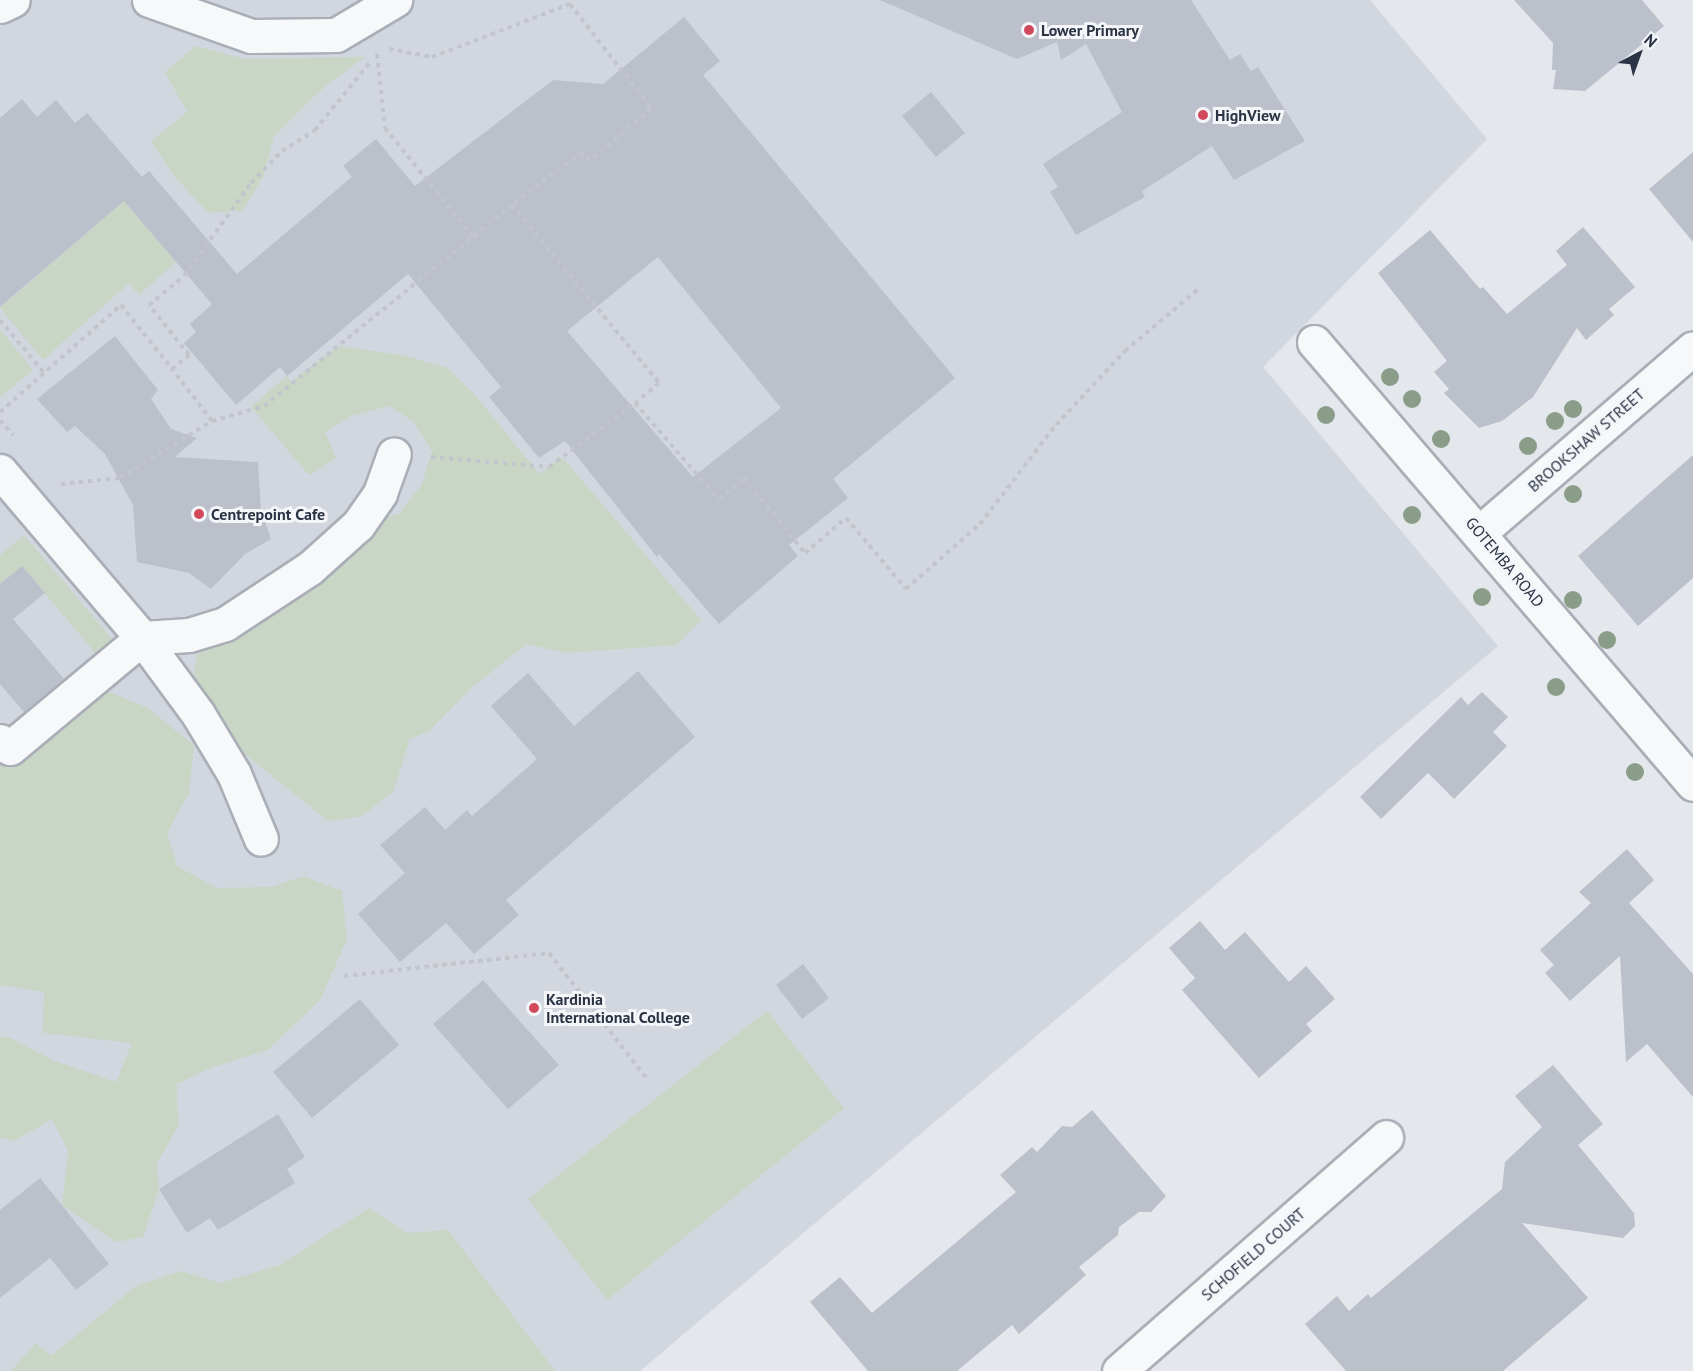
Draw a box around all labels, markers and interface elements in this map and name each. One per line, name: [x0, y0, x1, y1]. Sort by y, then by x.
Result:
place label: Lower Primary: [1041, 20, 1139, 40]
marker: Lower Primary: [1022, 23, 1036, 37]
north arrow: [1609, 24, 1669, 84]
text: N: [1640, 29, 1661, 51]
place label: HighView: [1215, 105, 1281, 125]
marker: HighView: [1196, 108, 1210, 122]
street label: BROOKSHAW STREET: [1524, 384, 1648, 496]
place label: Centrepoint Cafe: [211, 504, 325, 524]
marker: Centrepoint Cafe: [192, 507, 206, 521]
street label: GOTEMBA ROAD: [1462, 513, 1548, 611]
place label: Kardinia International College: [546, 989, 690, 1027]
marker: Kardinia International College: [527, 1001, 541, 1015]
street label: SCHOFIELD COURT: [1197, 1204, 1309, 1304]

